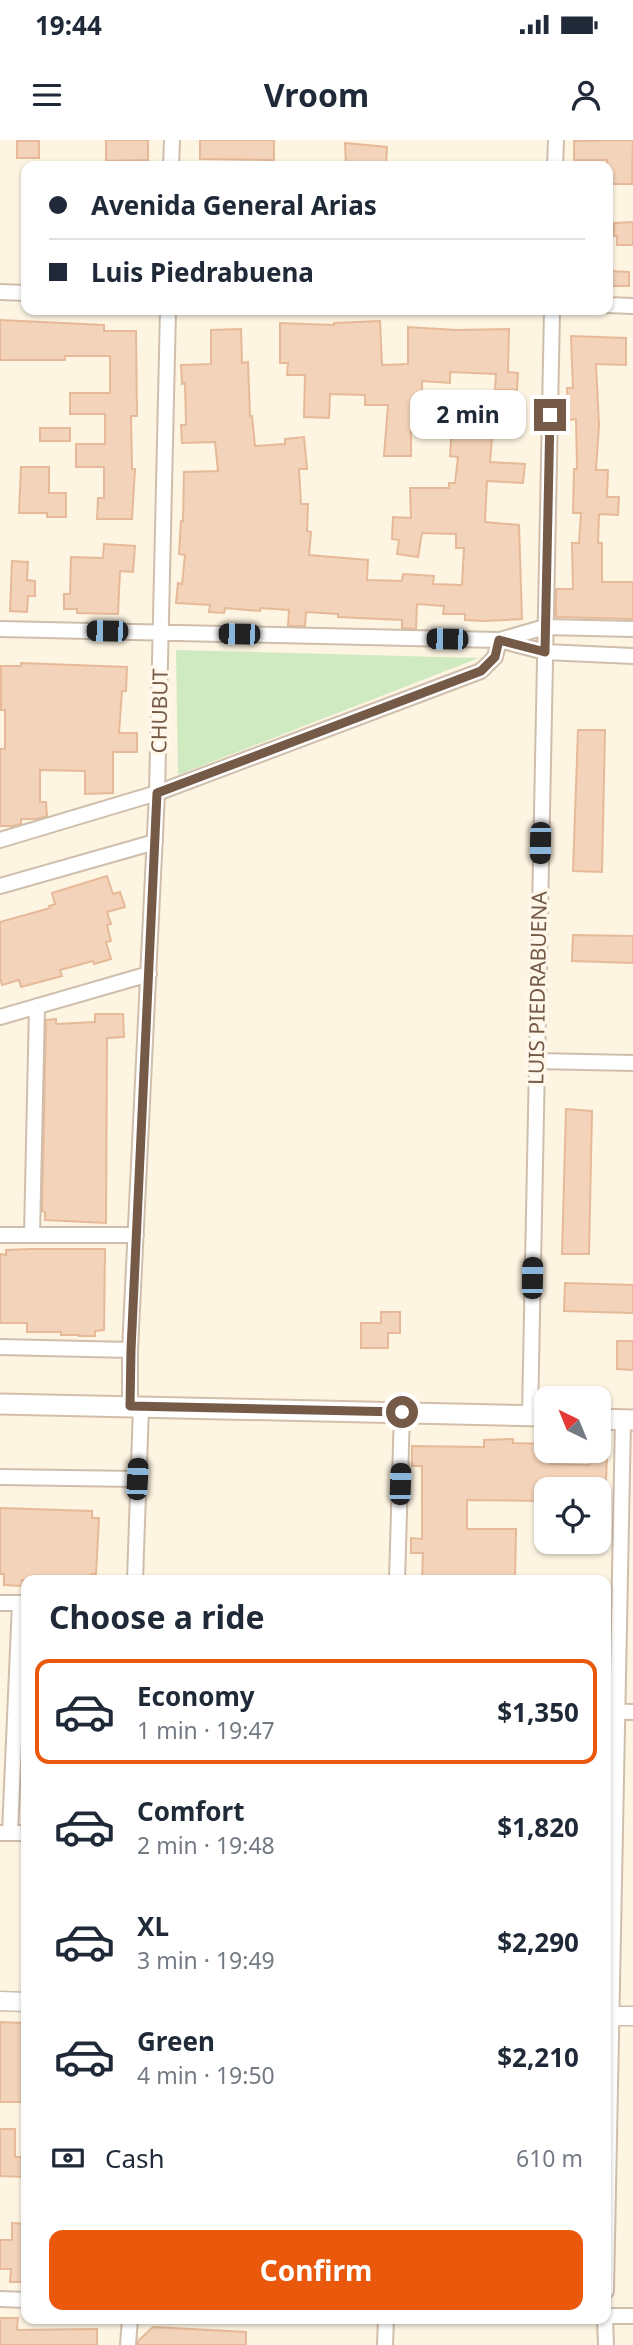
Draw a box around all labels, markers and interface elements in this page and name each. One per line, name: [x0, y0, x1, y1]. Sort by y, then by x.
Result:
text: 19:44: [35, 7, 102, 43]
text: Vroom: [264, 73, 369, 116]
icon: menu: [28, 76, 66, 114]
icon: person: [567, 76, 605, 114]
text: Avenida General Arias: [91, 187, 377, 223]
text: Luis Piedrabuena: [91, 254, 314, 290]
callout: 2 min: [410, 390, 526, 440]
text: 2 min: [436, 398, 500, 430]
route end: [534, 399, 566, 431]
car: [86, 620, 129, 642]
car: [218, 623, 261, 645]
car: [426, 628, 469, 650]
street label: CHUBUT: [144, 668, 174, 754]
car: [530, 822, 551, 864]
street label: LUIS PIEDRABUENA: [521, 890, 553, 1085]
car: [522, 1257, 543, 1299]
north arrow: [534, 1386, 611, 1463]
map controls: [534, 1386, 611, 1554]
route start: [386, 1396, 418, 1428]
car: [126, 1457, 149, 1501]
car: [389, 1463, 412, 1505]
button: locate: [534, 1477, 611, 1554]
text: Choose a ride: [49, 1595, 265, 1638]
text: Economy: [137, 1678, 255, 1714]
icon: car: [53, 1680, 116, 1743]
text: $1,350: [497, 1694, 579, 1730]
text: 1 min · 19:47: [137, 1714, 275, 1746]
text: Comfort: [137, 1793, 245, 1829]
icon: car: [53, 1795, 116, 1858]
text: $1,820: [497, 1809, 579, 1845]
text: 2 min · 19:48: [137, 1829, 275, 1861]
text: XL: [137, 1908, 169, 1944]
icon: car: [53, 1910, 116, 1973]
text: $2,290: [497, 1924, 579, 1960]
text: 3 min · 19:49: [137, 1944, 275, 1976]
text: Green: [137, 2023, 215, 2059]
icon: car: [53, 2025, 116, 2088]
text: $2,210: [497, 2039, 579, 2075]
text: 4 min · 19:50: [137, 2059, 275, 2091]
icon: cash: [49, 2139, 87, 2177]
text: Cash: [105, 2140, 165, 2176]
text: 610 m: [516, 2142, 583, 2174]
button: Confirm: [49, 2230, 583, 2310]

